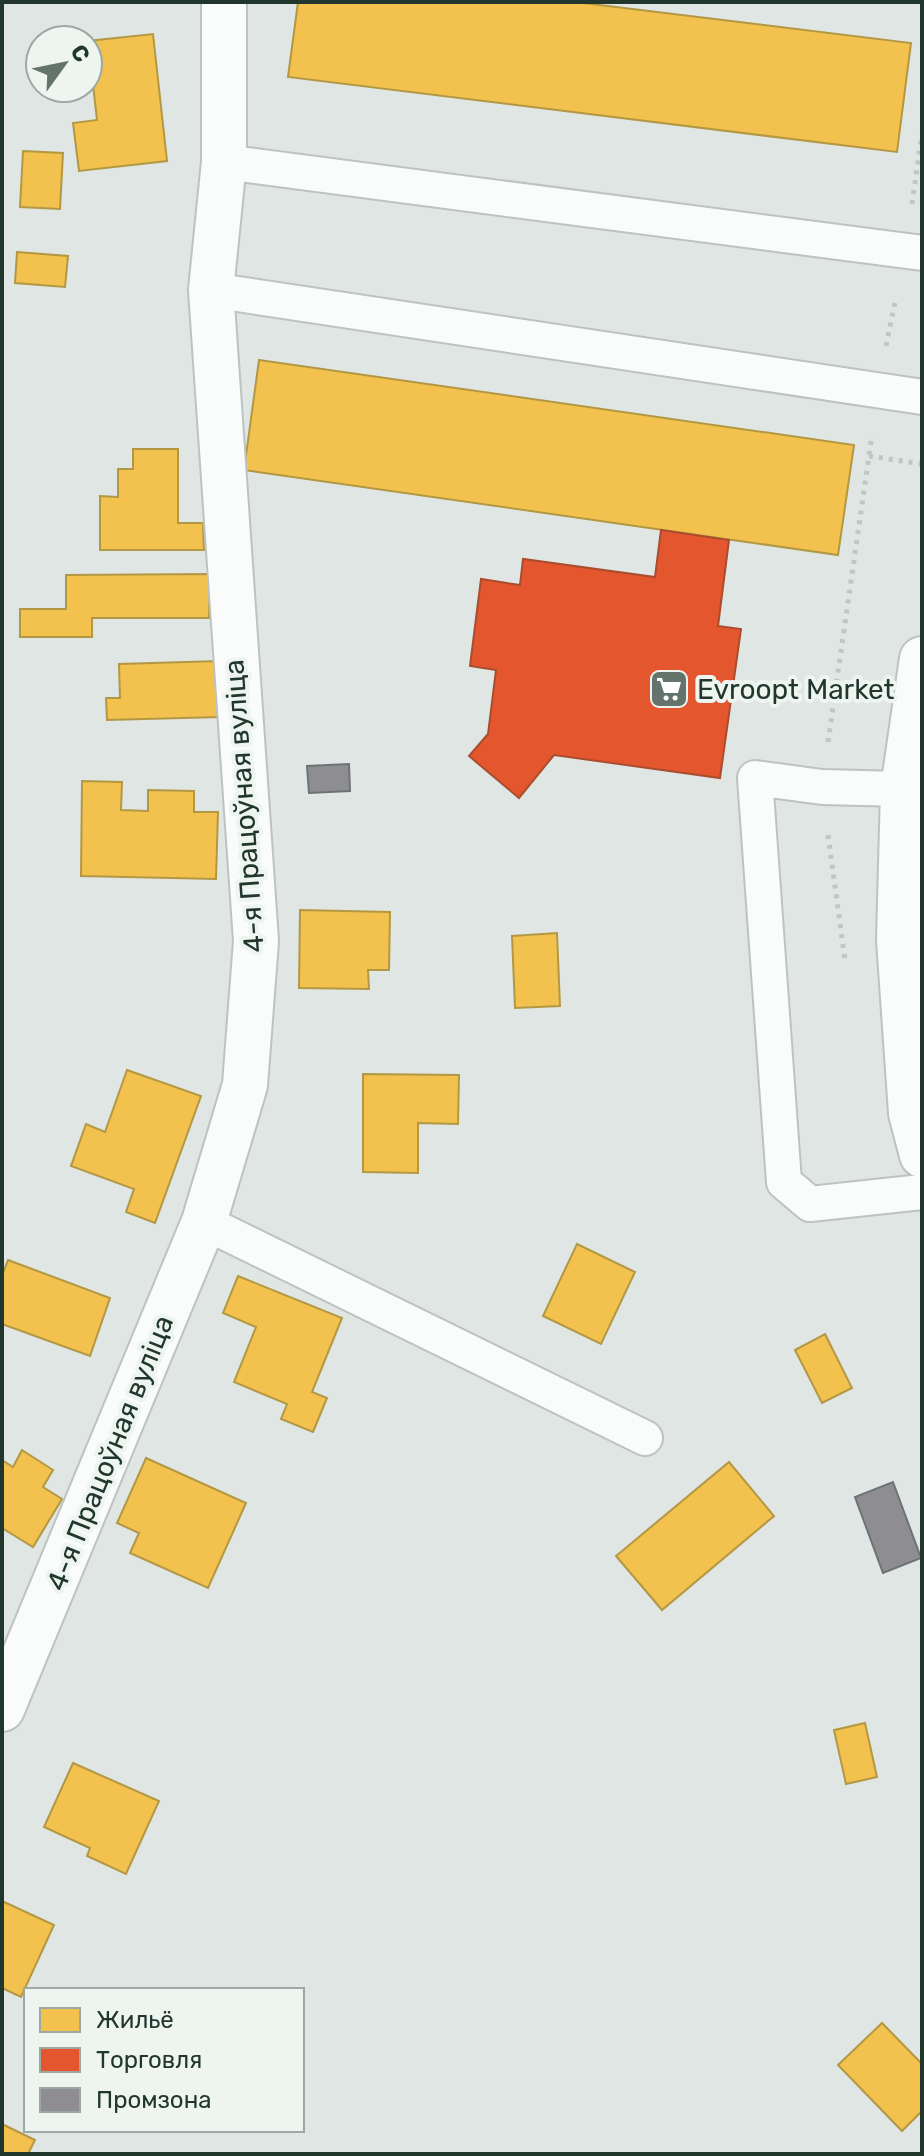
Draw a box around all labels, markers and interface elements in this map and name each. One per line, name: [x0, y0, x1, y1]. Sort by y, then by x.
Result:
north arrow: [24, 24, 104, 104]
text: С: [65, 40, 96, 67]
street label: 4-я Працоўная вуліца: [217, 658, 271, 954]
supermarket icon: Evroopt Market: [648, 668, 690, 710]
place label: Evroopt Market: [697, 673, 895, 706]
street label: 4-я Працоўная вуліца: [40, 1311, 180, 1595]
legend: [24, 1988, 304, 2132]
text: Жильё: [96, 2006, 174, 2034]
text: Торговля: [96, 2046, 202, 2074]
text: Промзона: [96, 2086, 212, 2114]

